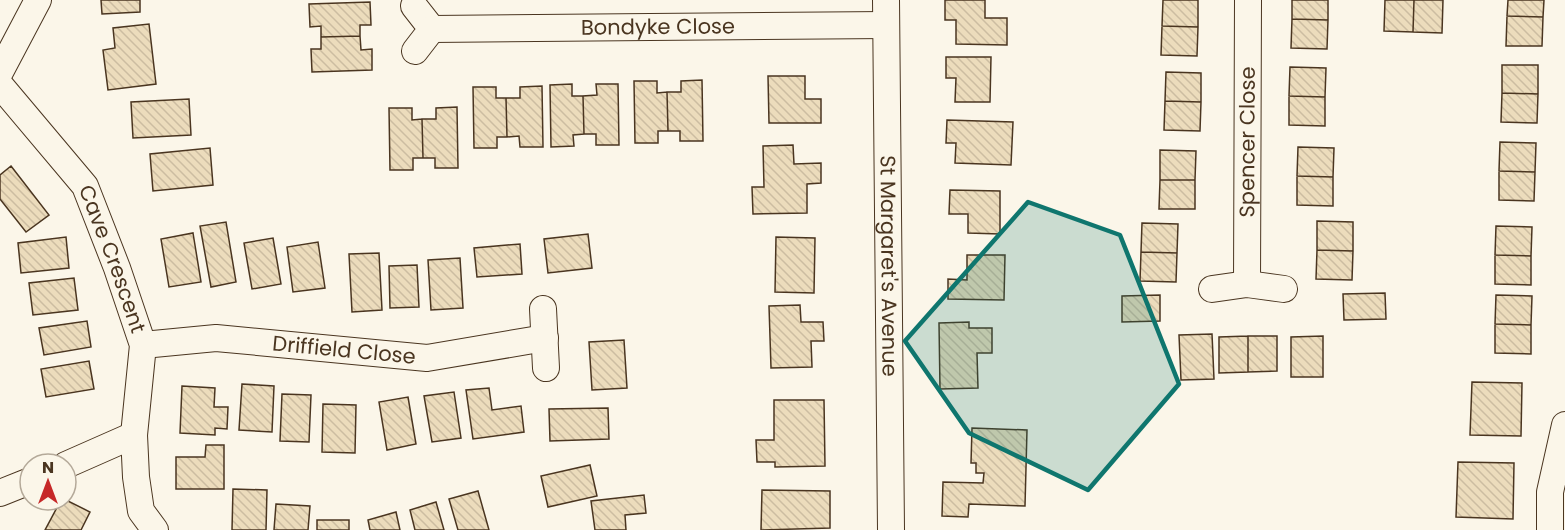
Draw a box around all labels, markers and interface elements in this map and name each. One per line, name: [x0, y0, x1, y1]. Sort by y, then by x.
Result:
street label: Bondyke Close: [581, 11, 735, 42]
street label: Spencer Close: [1232, 66, 1262, 218]
street label: St Margaret's Avenue: [873, 155, 905, 377]
street label: Cave Crescent: [72, 181, 153, 337]
street label: Driffield Close: [271, 328, 417, 371]
north arrow: [18, 452, 78, 512]
text: N: [42, 456, 54, 479]

